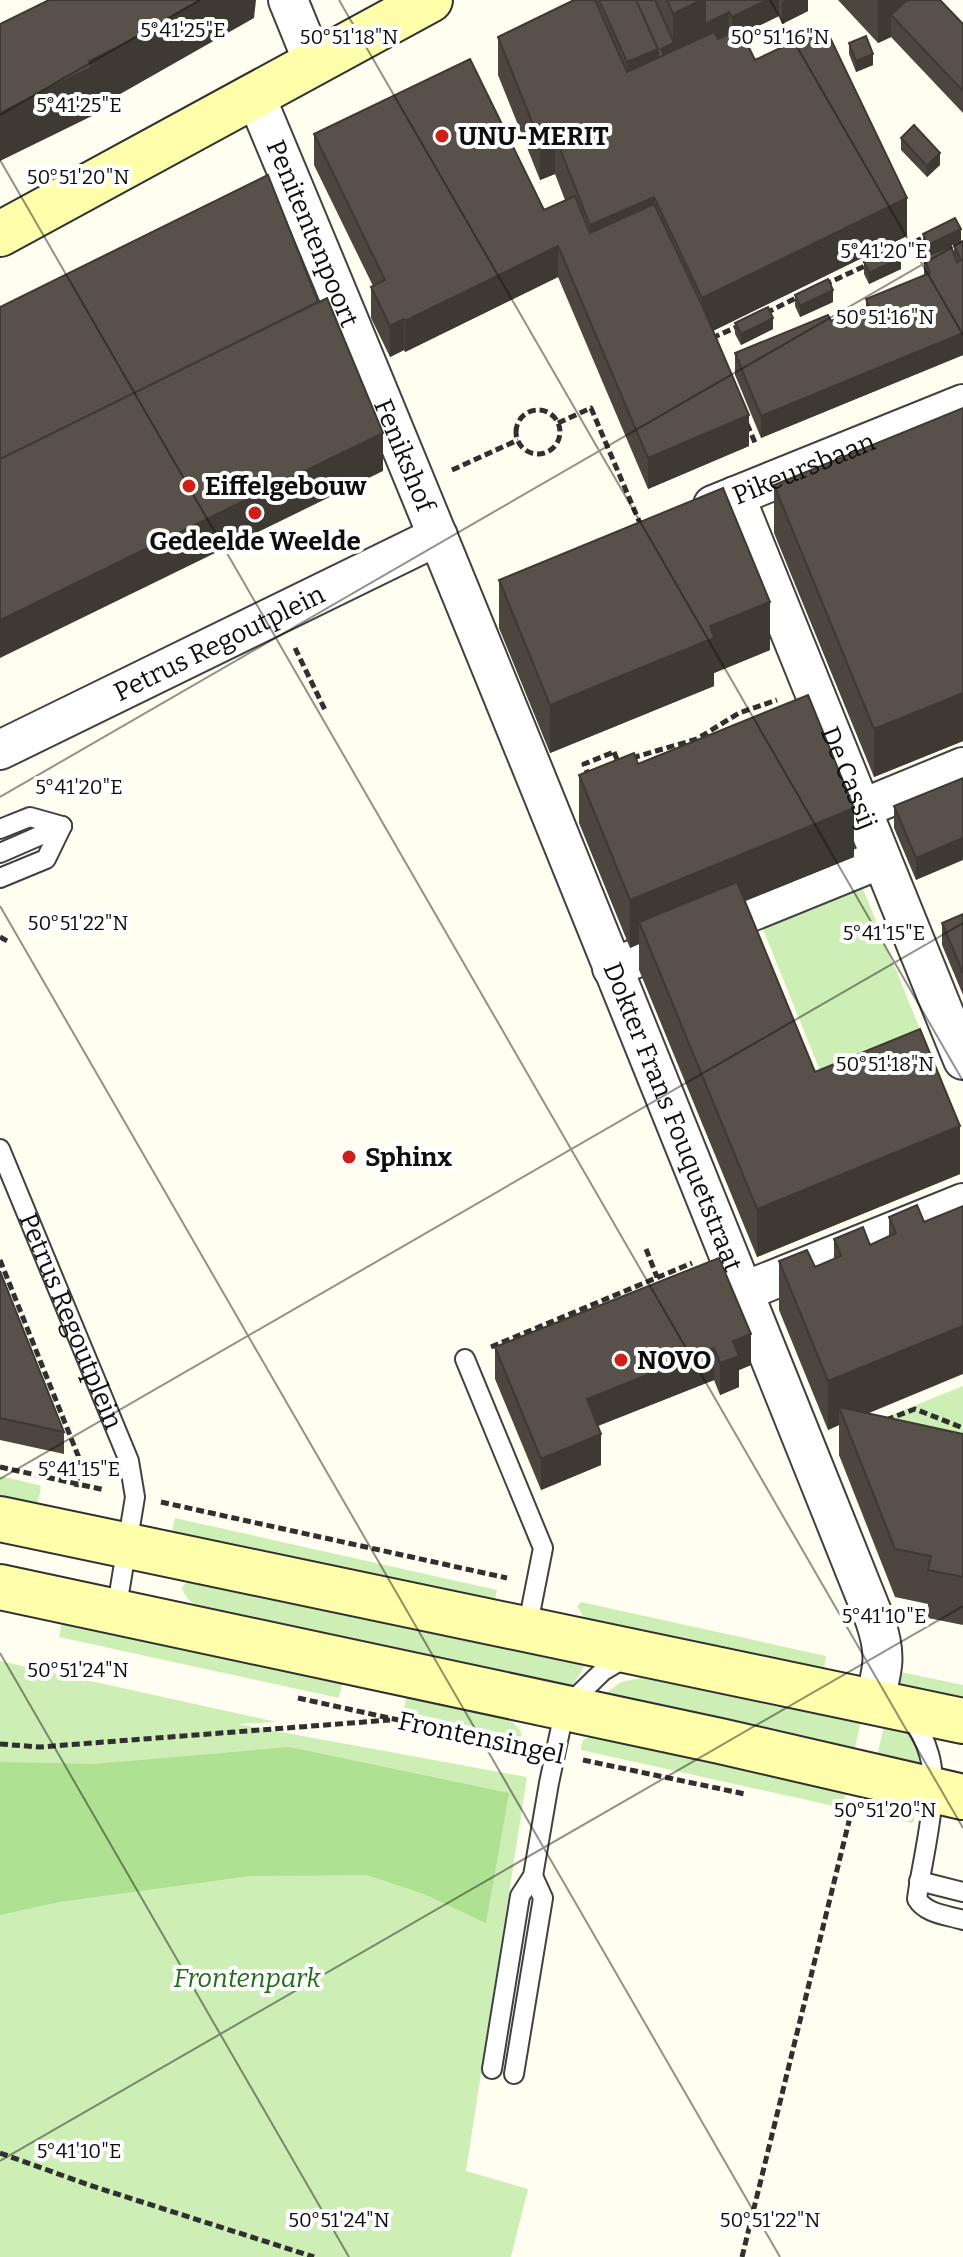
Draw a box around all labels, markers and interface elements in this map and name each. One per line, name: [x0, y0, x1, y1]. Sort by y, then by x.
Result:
text: 5°41'25"E: [140, 18, 226, 42]
text: 50°51'18"N: [300, 25, 398, 49]
text: 50°51'16"N: [731, 25, 829, 49]
text: 5°41'25"E: [36, 93, 122, 117]
place label: UNU-MERIT: [458, 121, 609, 152]
marker: UNU-MERIT: [433, 127, 451, 145]
street label: Penitentenpoort: [260, 135, 365, 332]
text: 50°51'20"N: [27, 165, 129, 189]
text: 5°41'20"E: [840, 239, 928, 263]
text: 50°51'16"N: [836, 305, 934, 329]
street label: Fenikshof: [368, 395, 442, 518]
street label: Pikeursbaan: [728, 425, 880, 511]
place label: Eiffelgebouw: [205, 471, 367, 502]
marker: Eiffelgebouw: [180, 477, 198, 495]
marker: Gedeelde Weelde: [246, 504, 264, 522]
place label: Gedeelde Weelde: [149, 526, 361, 557]
street label: Petrus Regoutplein: [109, 578, 330, 707]
street label: De Cassij: [814, 722, 884, 834]
text: 5°41'20"E: [35, 775, 123, 799]
text: 50°51'22"N: [28, 911, 128, 935]
text: 5°41'15"E: [843, 921, 925, 945]
street label: Dokter Frans Fouquetstraat: [597, 958, 749, 1276]
text: 50°51'18"N: [836, 1052, 934, 1076]
place label: Sphinx: [365, 1142, 452, 1173]
marker: Sphinx: [340, 1148, 358, 1166]
street label: Petrus Regoutplein: [13, 1208, 130, 1434]
place label: NOVO: [637, 1345, 712, 1376]
marker: NOVO: [612, 1351, 630, 1369]
text: 5°41'15"E: [38, 1457, 120, 1481]
text: 5°41'10"E: [842, 1604, 926, 1628]
text: 50°51'24"N: [27, 1658, 129, 1682]
street label: Frontensingel: [395, 1705, 567, 1771]
text: 50°51'20"N: [834, 1798, 936, 1822]
park label: Frontenpark: [174, 1963, 321, 1994]
text: 5°41'10"E: [37, 2139, 121, 2163]
text: 50°51'24"N: [288, 2208, 390, 2232]
text: 50°51'22"N: [720, 2208, 820, 2232]

